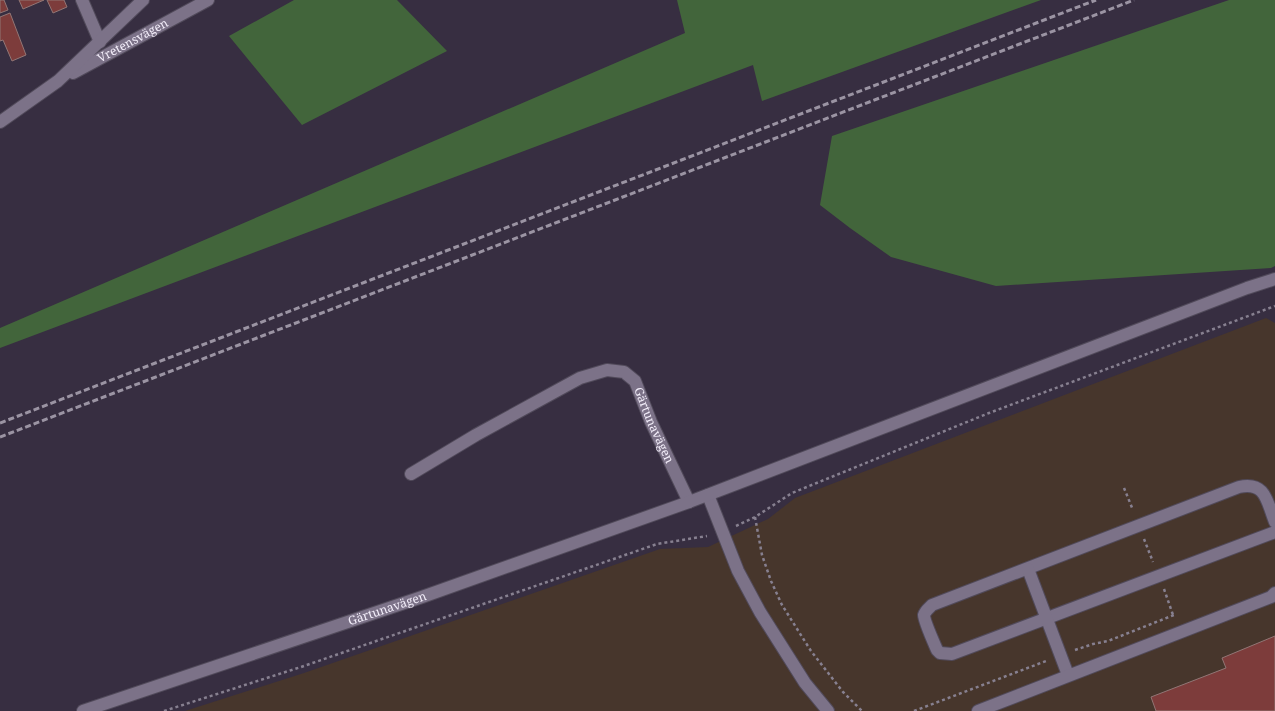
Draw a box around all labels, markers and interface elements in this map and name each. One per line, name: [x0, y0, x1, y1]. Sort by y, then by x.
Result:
street label: Vretensvägen: [94, 14, 171, 66]
street label: Gärtunavägen: [630, 384, 679, 466]
street label: Gärtunavägen: [346, 587, 429, 629]

